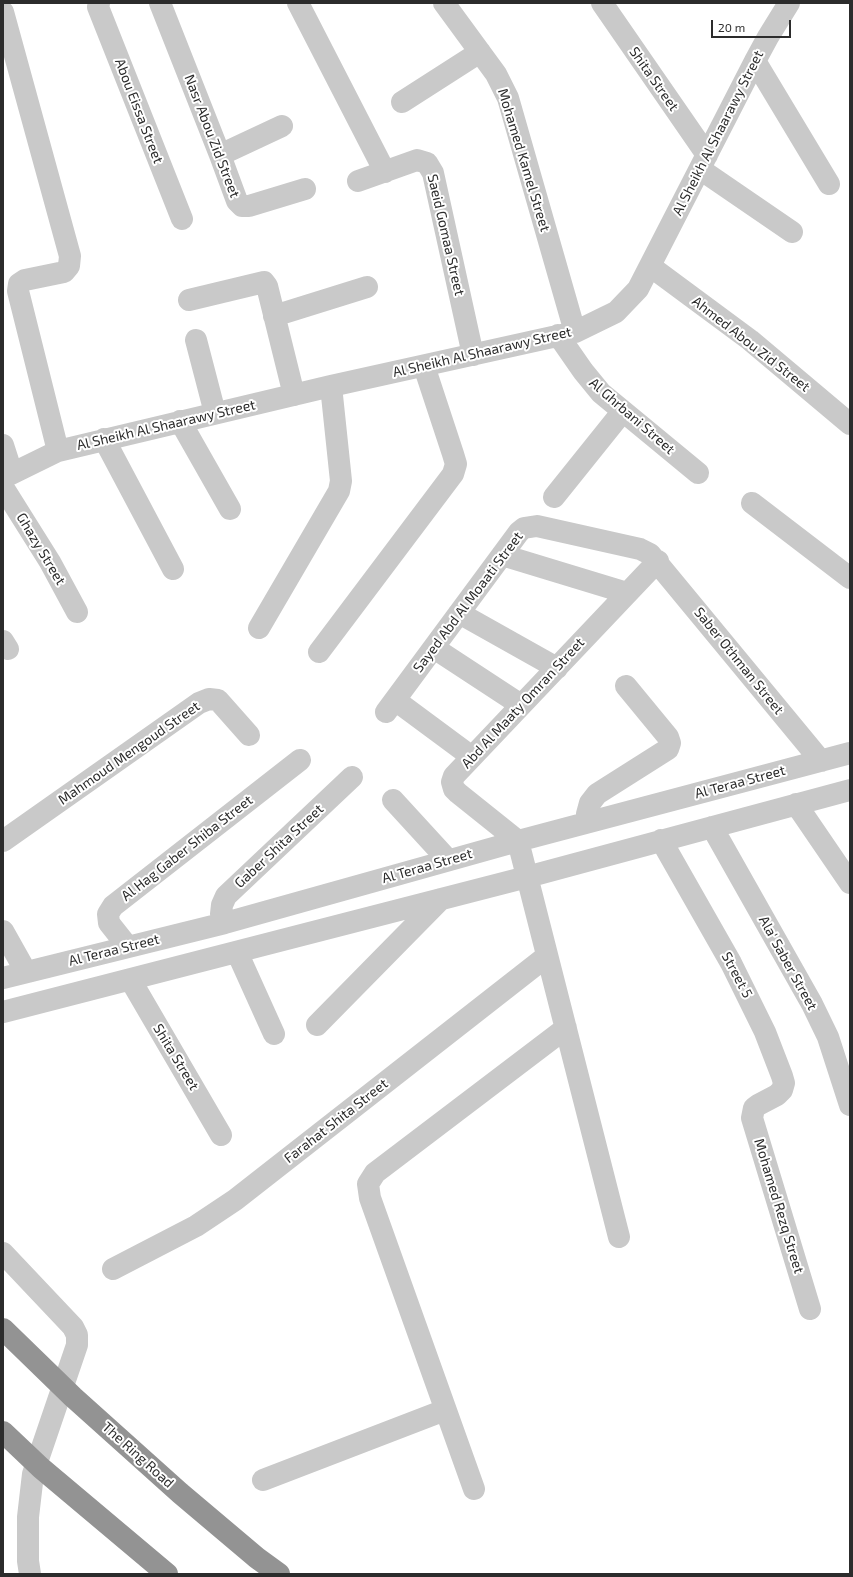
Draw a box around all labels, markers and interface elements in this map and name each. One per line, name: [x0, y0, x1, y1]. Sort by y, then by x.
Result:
scale bar: [713, 12, 793, 38]
text: 20 m: [718, 20, 745, 34]
street label: Shita Street: [626, 44, 682, 114]
street label: Al Sheikh Al Shaarawy Street: [669, 48, 767, 218]
street label: Abou Eissa Street: [111, 56, 167, 166]
street label: Nasr Abou Zid Street: [181, 72, 243, 200]
street label: Mohamed Kamel Street: [494, 86, 554, 234]
street label: Saeid Gomaa Street: [424, 173, 468, 297]
street label: Ahmed Abou Zid Street: [689, 293, 813, 395]
street label: Al Sheikh Al Shaarawy Street: [391, 323, 573, 381]
street label: Al Ghrbani Street: [586, 374, 678, 458]
street label: Al Sheikh Al Shaarawy Street: [75, 396, 257, 454]
street label: Ghazy Street: [13, 510, 69, 588]
street label: Sayed Abd Al Moaati Street: [410, 528, 526, 676]
street label: Saber Othman Street: [691, 604, 787, 718]
street label: Abd Al Maaty Omran Street: [458, 634, 588, 772]
street label: Mahmoud Mengoud Street: [55, 698, 203, 808]
street label: Al Teraa Street: [693, 762, 787, 802]
street label: Al Hag Gaber Shiba Street: [118, 792, 256, 904]
street label: Gaber Shita Street: [231, 801, 327, 891]
street label: Al Teraa Street: [380, 845, 474, 887]
street label: Ala' Saber Street: [755, 913, 821, 1013]
street label: Al Teraa Street: [67, 931, 161, 969]
street label: Street 5: [718, 949, 756, 1001]
street label: Shita Street: [150, 1021, 202, 1093]
street label: Farahat Shita Street: [281, 1075, 391, 1167]
street label: Mohamed Rezq Street: [750, 1137, 808, 1275]
street label: The Ring Road: [99, 1419, 177, 1491]

